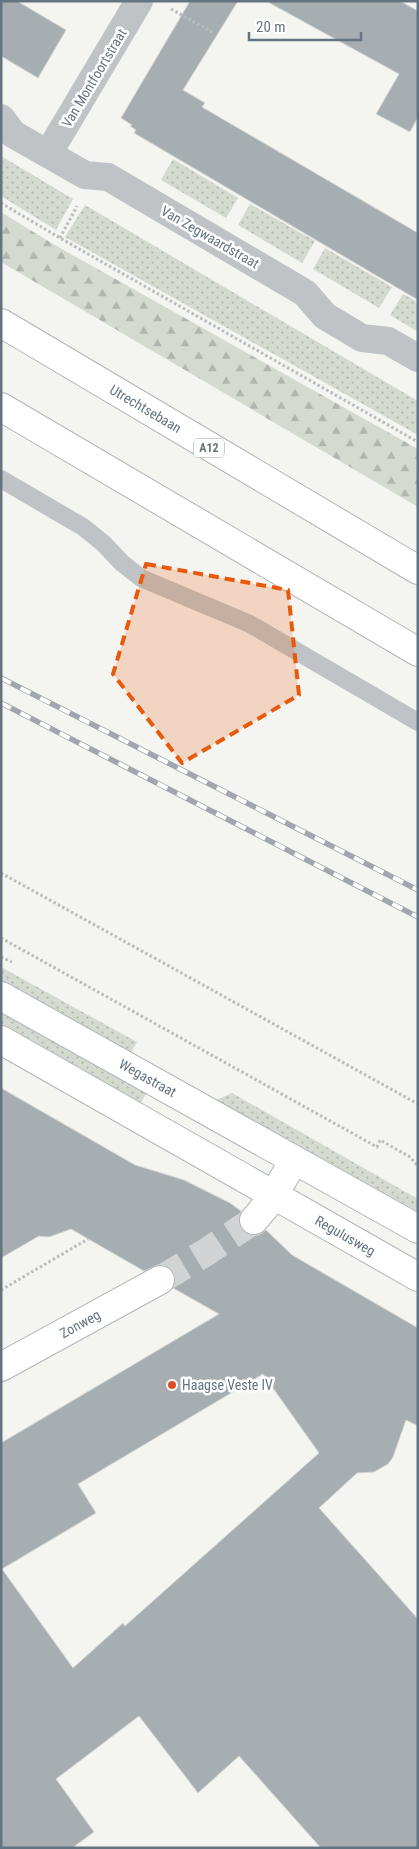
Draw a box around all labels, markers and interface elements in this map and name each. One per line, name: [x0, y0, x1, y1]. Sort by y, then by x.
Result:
scale bar: [249, 10, 362, 42]
text: 20 m: [256, 18, 286, 36]
street label: Van Montfoortstraat: [58, 26, 130, 130]
street label: Van Zegwaardstraat: [158, 202, 262, 272]
street label: Utrechtsebaan: [107, 381, 184, 436]
road number: A12: [194, 438, 224, 458]
street label: Wegastraat: [116, 1056, 179, 1100]
street label: Regulusweg: [312, 1212, 378, 1259]
street label: Zonweg: [57, 1306, 103, 1341]
place label: Haagse Veste IV: [182, 1377, 273, 1393]
marker: Haagse Veste IV: [166, 1379, 178, 1391]

